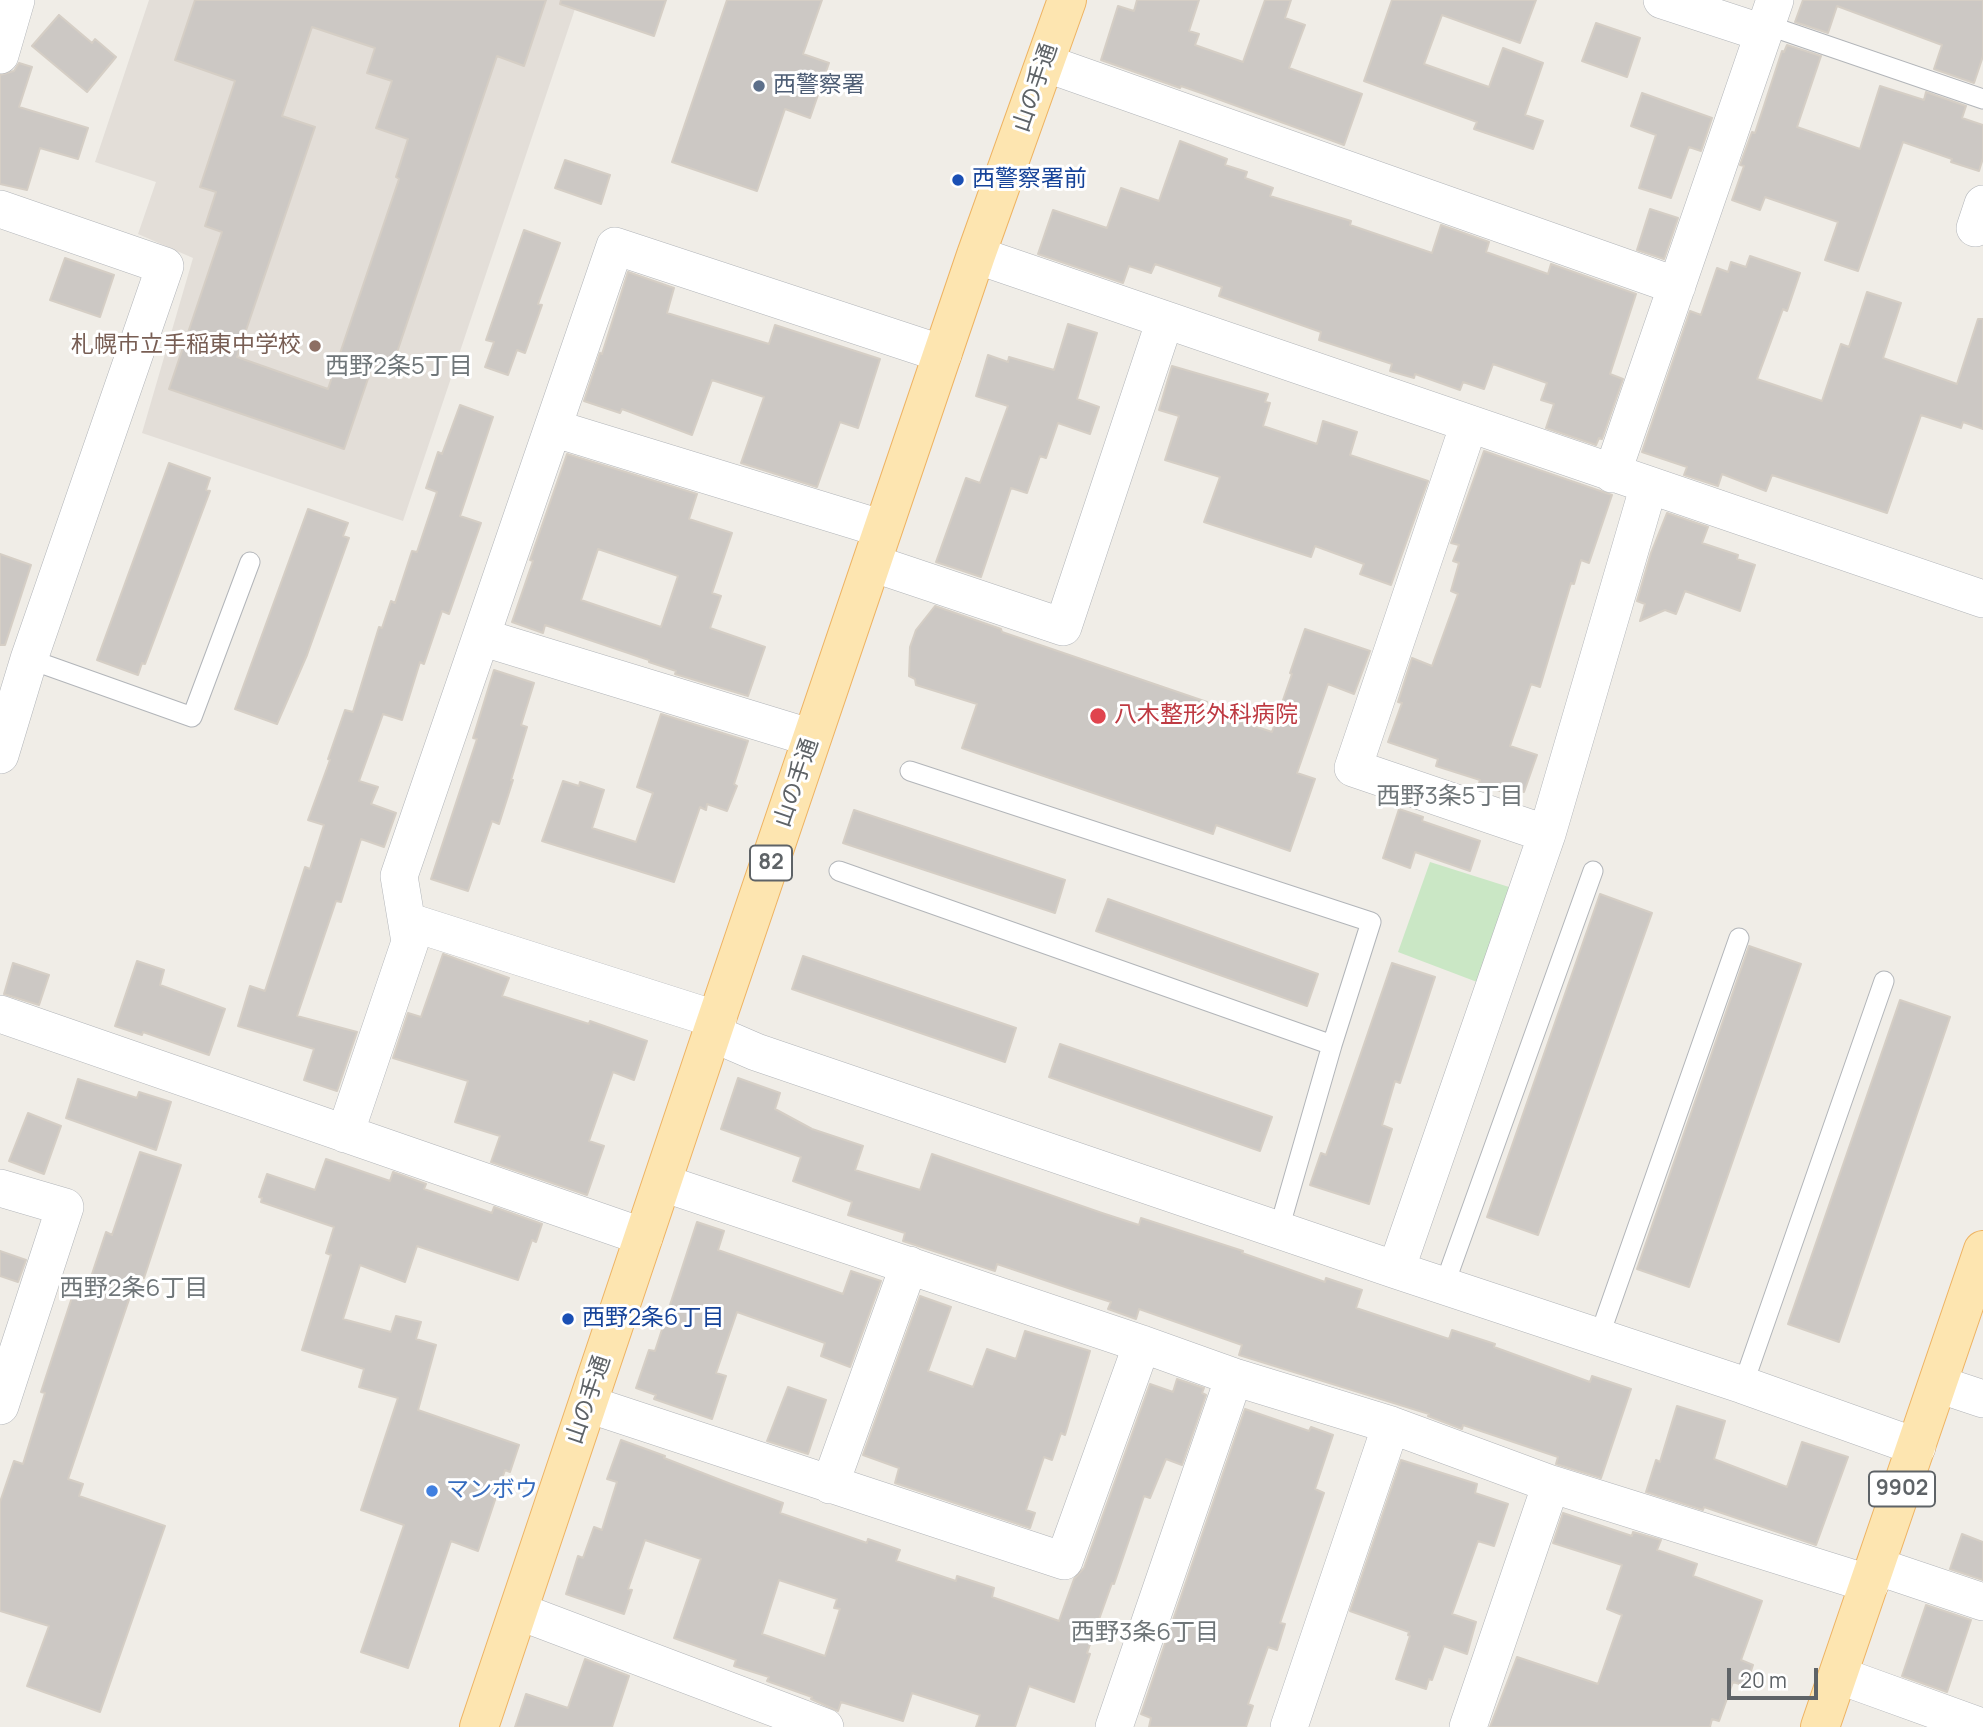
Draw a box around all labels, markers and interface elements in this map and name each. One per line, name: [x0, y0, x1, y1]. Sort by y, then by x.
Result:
street label: 山の手通: [1008, 40, 1064, 136]
place label: 西警察署: [773, 72, 865, 100]
marker: 西警察署: [751, 78, 767, 94]
place label: 西警察署前: [972, 166, 1087, 194]
marker: 西警察署前: [950, 172, 966, 188]
place label: 札幌市立手稲東中学校: [71, 332, 301, 360]
marker: 札幌市立手稲東中学校: [307, 338, 323, 354]
district label: 西野2条5丁目: [325, 353, 473, 381]
place label: 八木整形外科病院: [1114, 702, 1298, 730]
marker: 八木整形外科病院: [1088, 706, 1108, 726]
street label: 山の手通: [769, 735, 825, 831]
district label: 西野3条5丁目: [1376, 783, 1524, 811]
road number: 82: [750, 846, 792, 880]
district label: 西野2条6丁目: [60, 1275, 208, 1303]
place label: 西野2条6丁目: [582, 1305, 724, 1333]
marker: 西野2条6丁目: [560, 1311, 576, 1327]
street label: 山の手通: [561, 1352, 617, 1448]
road number: 9902: [1869, 1472, 1935, 1506]
place label: マンボウ: [446, 1477, 538, 1505]
marker: マンボウ: [424, 1483, 440, 1499]
district label: 西野3条6丁目: [1071, 1619, 1219, 1647]
scale bar: [1731, 1654, 1822, 1698]
text: 20 m: [1740, 1666, 1787, 1694]

